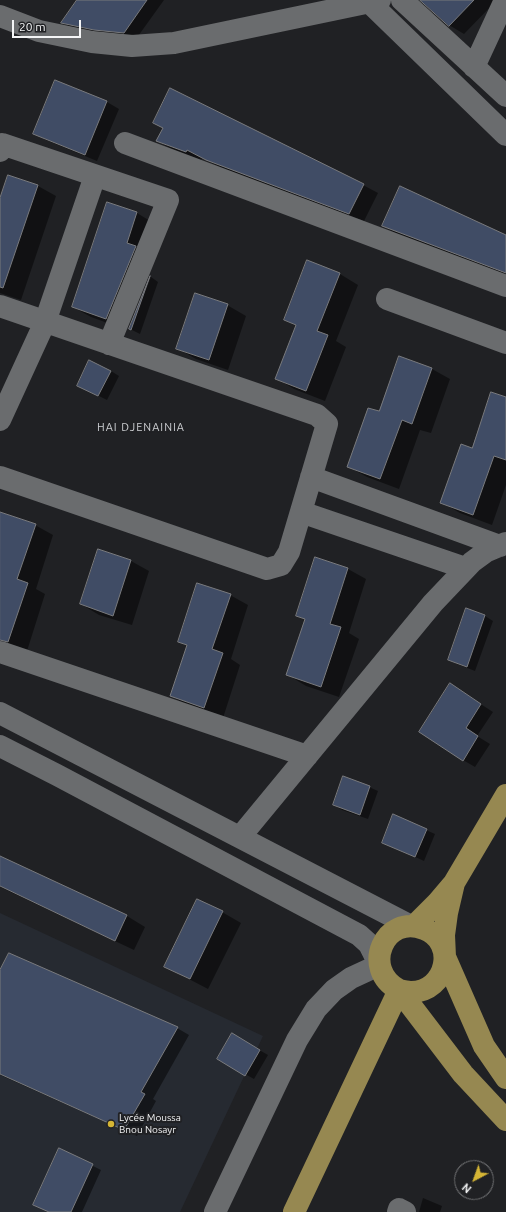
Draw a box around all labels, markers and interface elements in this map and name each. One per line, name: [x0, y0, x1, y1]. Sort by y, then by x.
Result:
scale bar: [14, 12, 83, 38]
text: 20 m: [19, 20, 46, 33]
district label: HAI DJENAINIA: [97, 420, 185, 434]
place label: Lycée Moussa Bnou Nosayr: [119, 1112, 181, 1136]
marker: Lycée Moussa Bnou Nosayr: [106, 1119, 116, 1129]
north arrow: [454, 1160, 494, 1200]
text: N: [460, 1181, 474, 1196]

